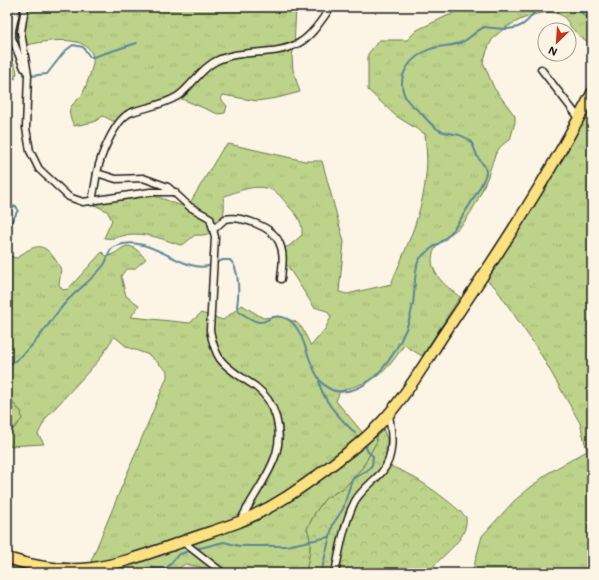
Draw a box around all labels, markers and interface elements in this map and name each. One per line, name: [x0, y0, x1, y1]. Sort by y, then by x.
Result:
north arrow: [537, 22, 577, 62]
text: N: [546, 43, 560, 60]

